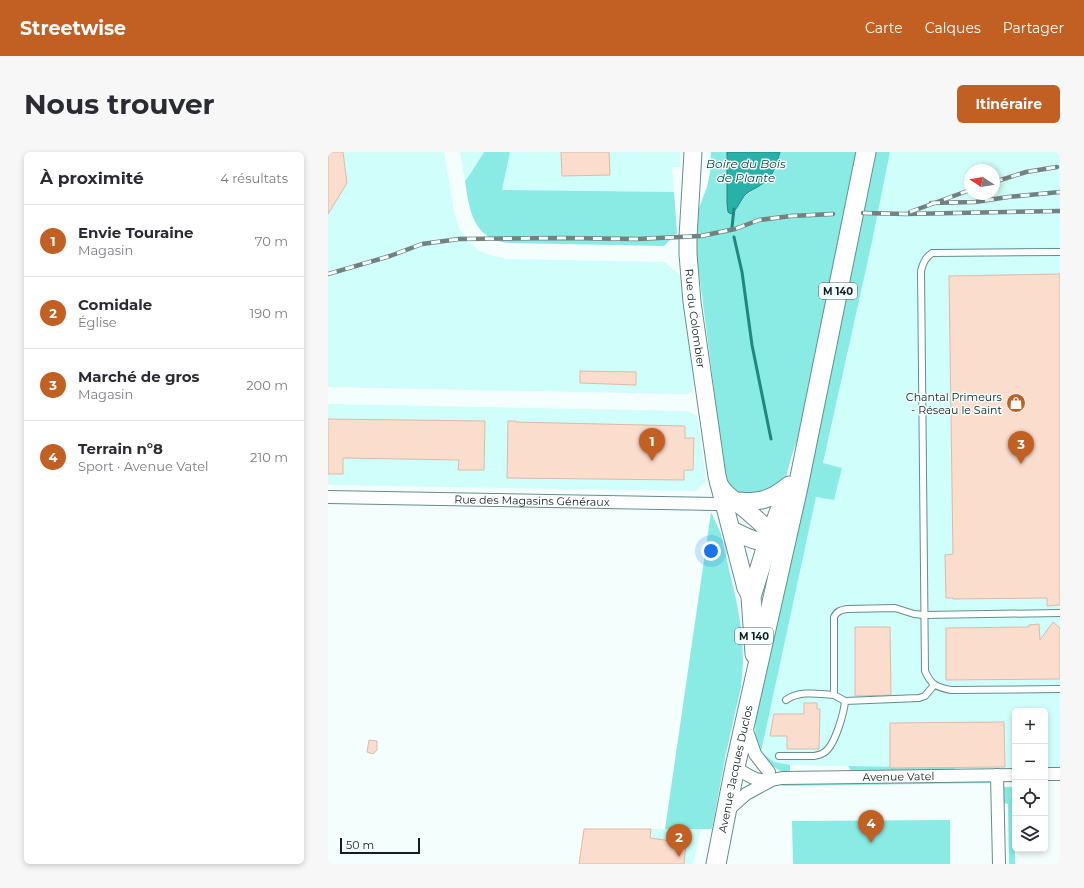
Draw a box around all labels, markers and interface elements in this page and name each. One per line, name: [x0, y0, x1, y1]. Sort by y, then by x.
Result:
text: Streetwise: [20, 17, 126, 40]
text: Carte: [865, 19, 903, 37]
text: Calques: [925, 19, 981, 37]
text: Partager: [1003, 19, 1064, 37]
button: Itinéraire: [957, 85, 1060, 123]
text: Nous trouver: [24, 87, 215, 121]
water label: Boire du Bois de Plante: [706, 156, 786, 185]
north arrow: [964, 164, 1000, 200]
text: À proximité: [40, 168, 144, 188]
text: 4 résultats: [220, 170, 288, 186]
text: Envie Touraine: [78, 223, 194, 242]
text: 1: [50, 233, 56, 249]
text: 70 m: [255, 233, 288, 249]
text: Magasin: [78, 242, 133, 258]
street label: Rue du Colombier: [682, 268, 708, 369]
road number: M 140: [819, 283, 857, 299]
text: Comidale: [78, 295, 152, 314]
text: 2: [49, 305, 57, 321]
text: 190 m: [250, 305, 288, 321]
text: Église: [78, 314, 117, 330]
text: Marché de gros: [78, 367, 200, 386]
text: 3: [49, 377, 57, 393]
text: 200 m: [246, 377, 288, 393]
text: Magasin: [78, 386, 133, 402]
place label: Chantal Primeurs - Réseau le Saint: [906, 390, 1003, 417]
shop icon: Chantal Primeurs - Réseau le Saint: [1005, 392, 1027, 414]
pin: 1: [639, 428, 665, 461]
pin: 3: [1008, 431, 1034, 464]
text: Terrain n°8: [78, 439, 163, 458]
text: 4: [49, 449, 57, 465]
text: 210 m: [250, 449, 288, 465]
text: Sport · Avenue Vatel: [78, 458, 209, 474]
street label: Rue des Magasins Généraux: [454, 492, 610, 509]
your location: [701, 541, 721, 561]
road number: M 140: [735, 628, 773, 644]
street label: Avenue Jacques Duclos: [715, 703, 756, 834]
map controls: [1012, 708, 1048, 852]
button: +: [1012, 708, 1048, 744]
button: −: [1012, 744, 1048, 780]
street label: Avenue Vatel: [862, 769, 934, 784]
button: locate: [1012, 780, 1048, 816]
pin: 4: [858, 810, 884, 843]
button: layers: [1012, 816, 1048, 852]
pin: 2: [666, 824, 692, 857]
scale bar: [340, 836, 420, 855]
text: 50 m: [346, 838, 374, 852]

